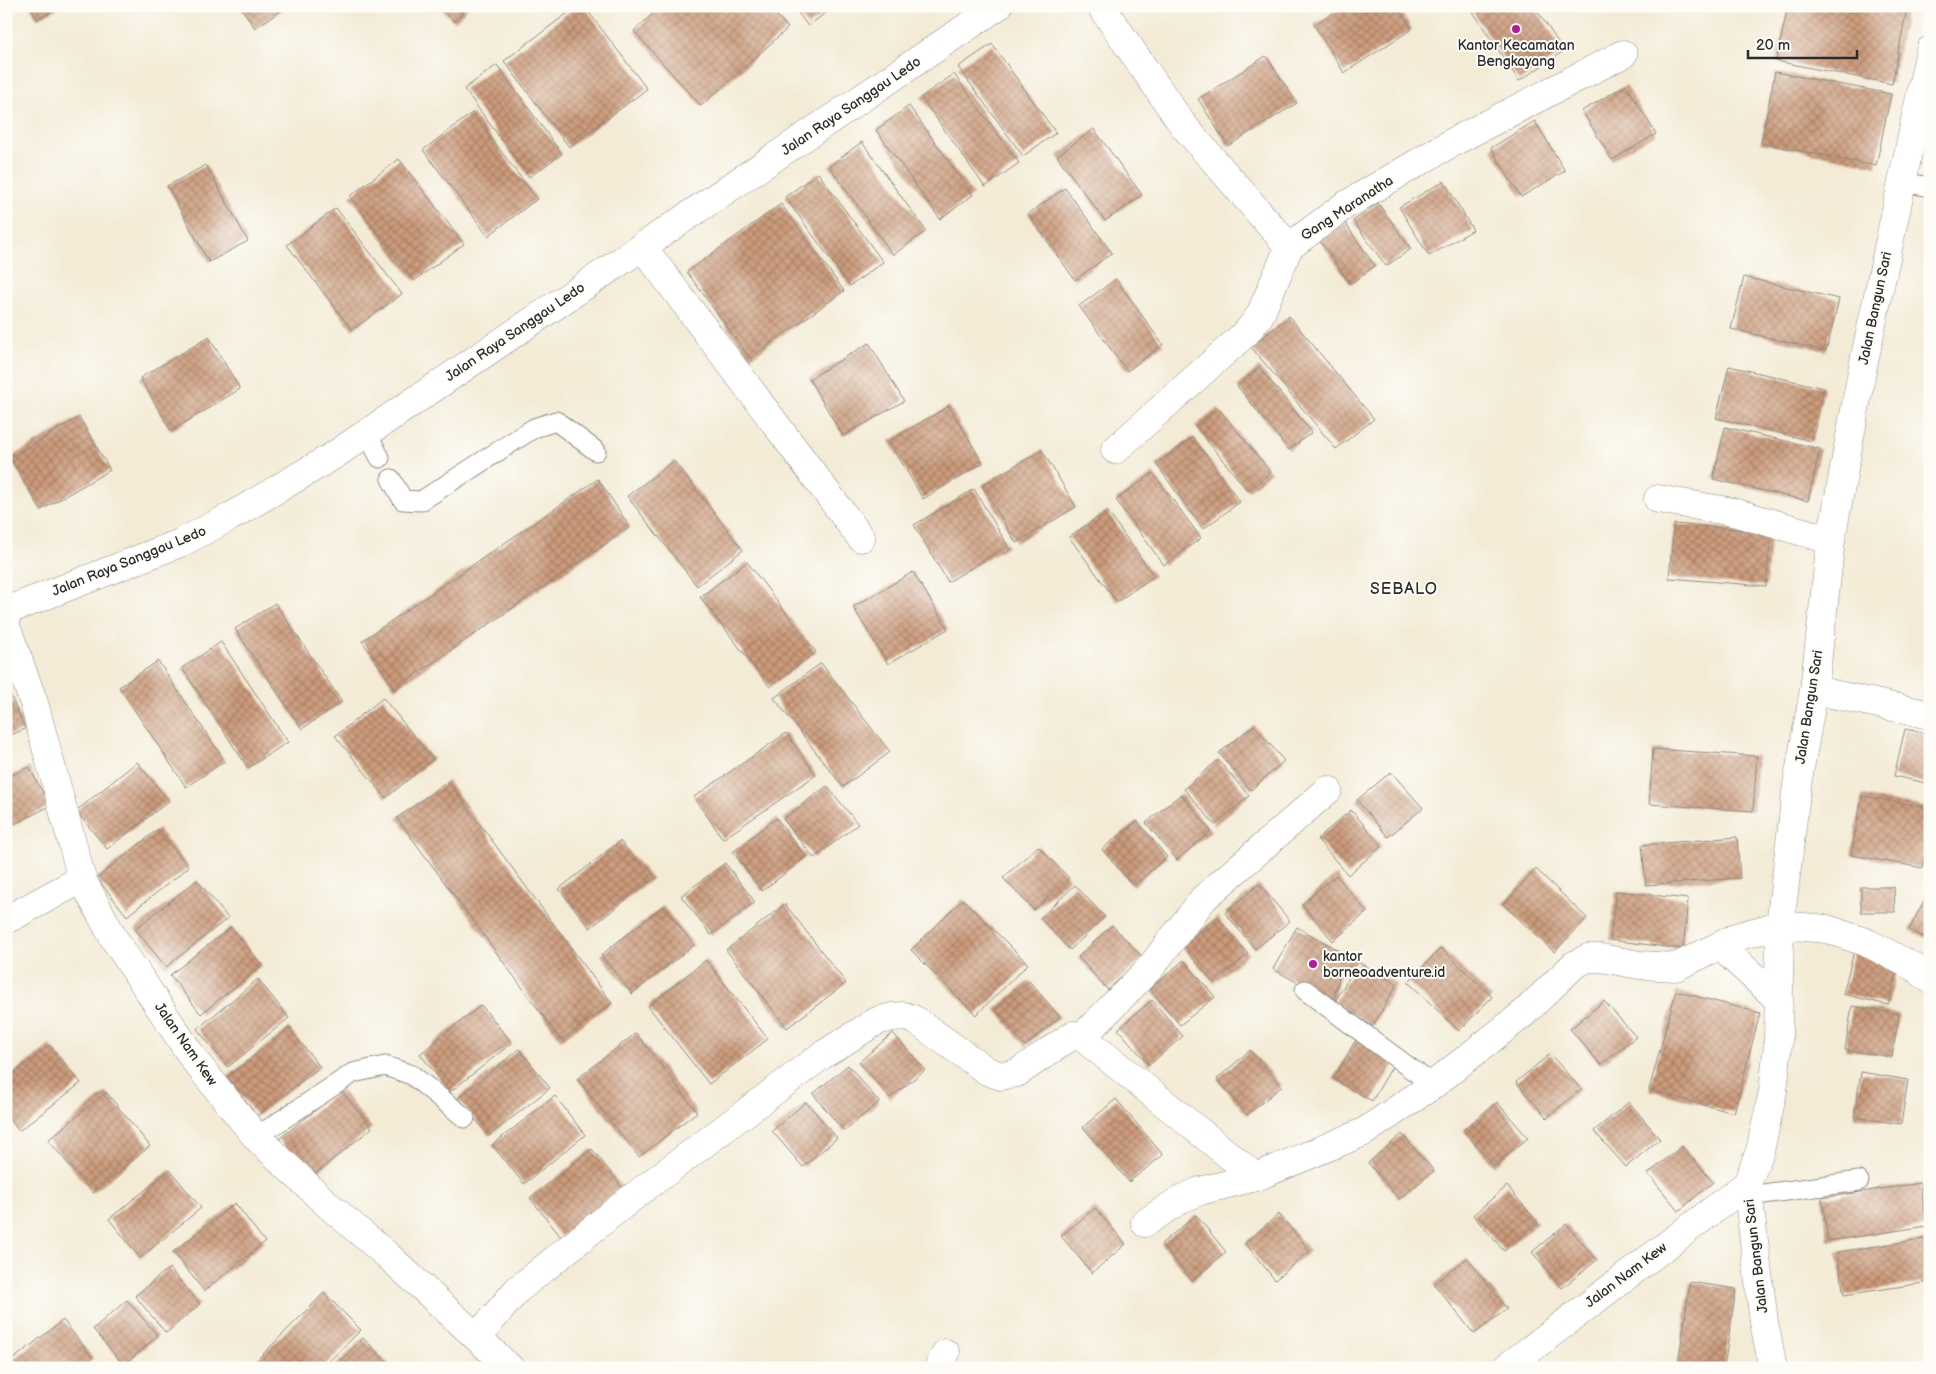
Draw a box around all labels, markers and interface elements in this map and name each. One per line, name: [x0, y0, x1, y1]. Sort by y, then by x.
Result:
marker: Kantor Kecamatan Bengkayang: [1510, 23, 1522, 35]
scale bar: [1748, 28, 1857, 60]
text: 20 m: [1756, 36, 1790, 55]
place label: Kantor Kecamatan Bengkayang: [1457, 37, 1575, 70]
street label: Jalan Raya Sanggau Ledo: [778, 53, 924, 159]
street label: Gang Maranatha: [1298, 172, 1396, 244]
street label: Jalan Bangun Sari: [1855, 250, 1895, 366]
street label: Jalan Raya Sanggau Ledo: [442, 279, 588, 385]
street label: Jalan Raya Sanggau Ledo: [49, 522, 209, 600]
district label: SEBALO: [1370, 580, 1438, 599]
street label: Jalan Bangun Sari: [1792, 649, 1826, 765]
place label: kantor borneoadventure.id: [1323, 948, 1445, 981]
marker: kantor borneoadventure.id: [1307, 958, 1319, 970]
street label: Jalan Nam Kew: [151, 999, 221, 1089]
street label: Jalan Bangun Sari: [1741, 1198, 1771, 1314]
street label: Jalan Nam Kew: [1582, 1238, 1671, 1311]

